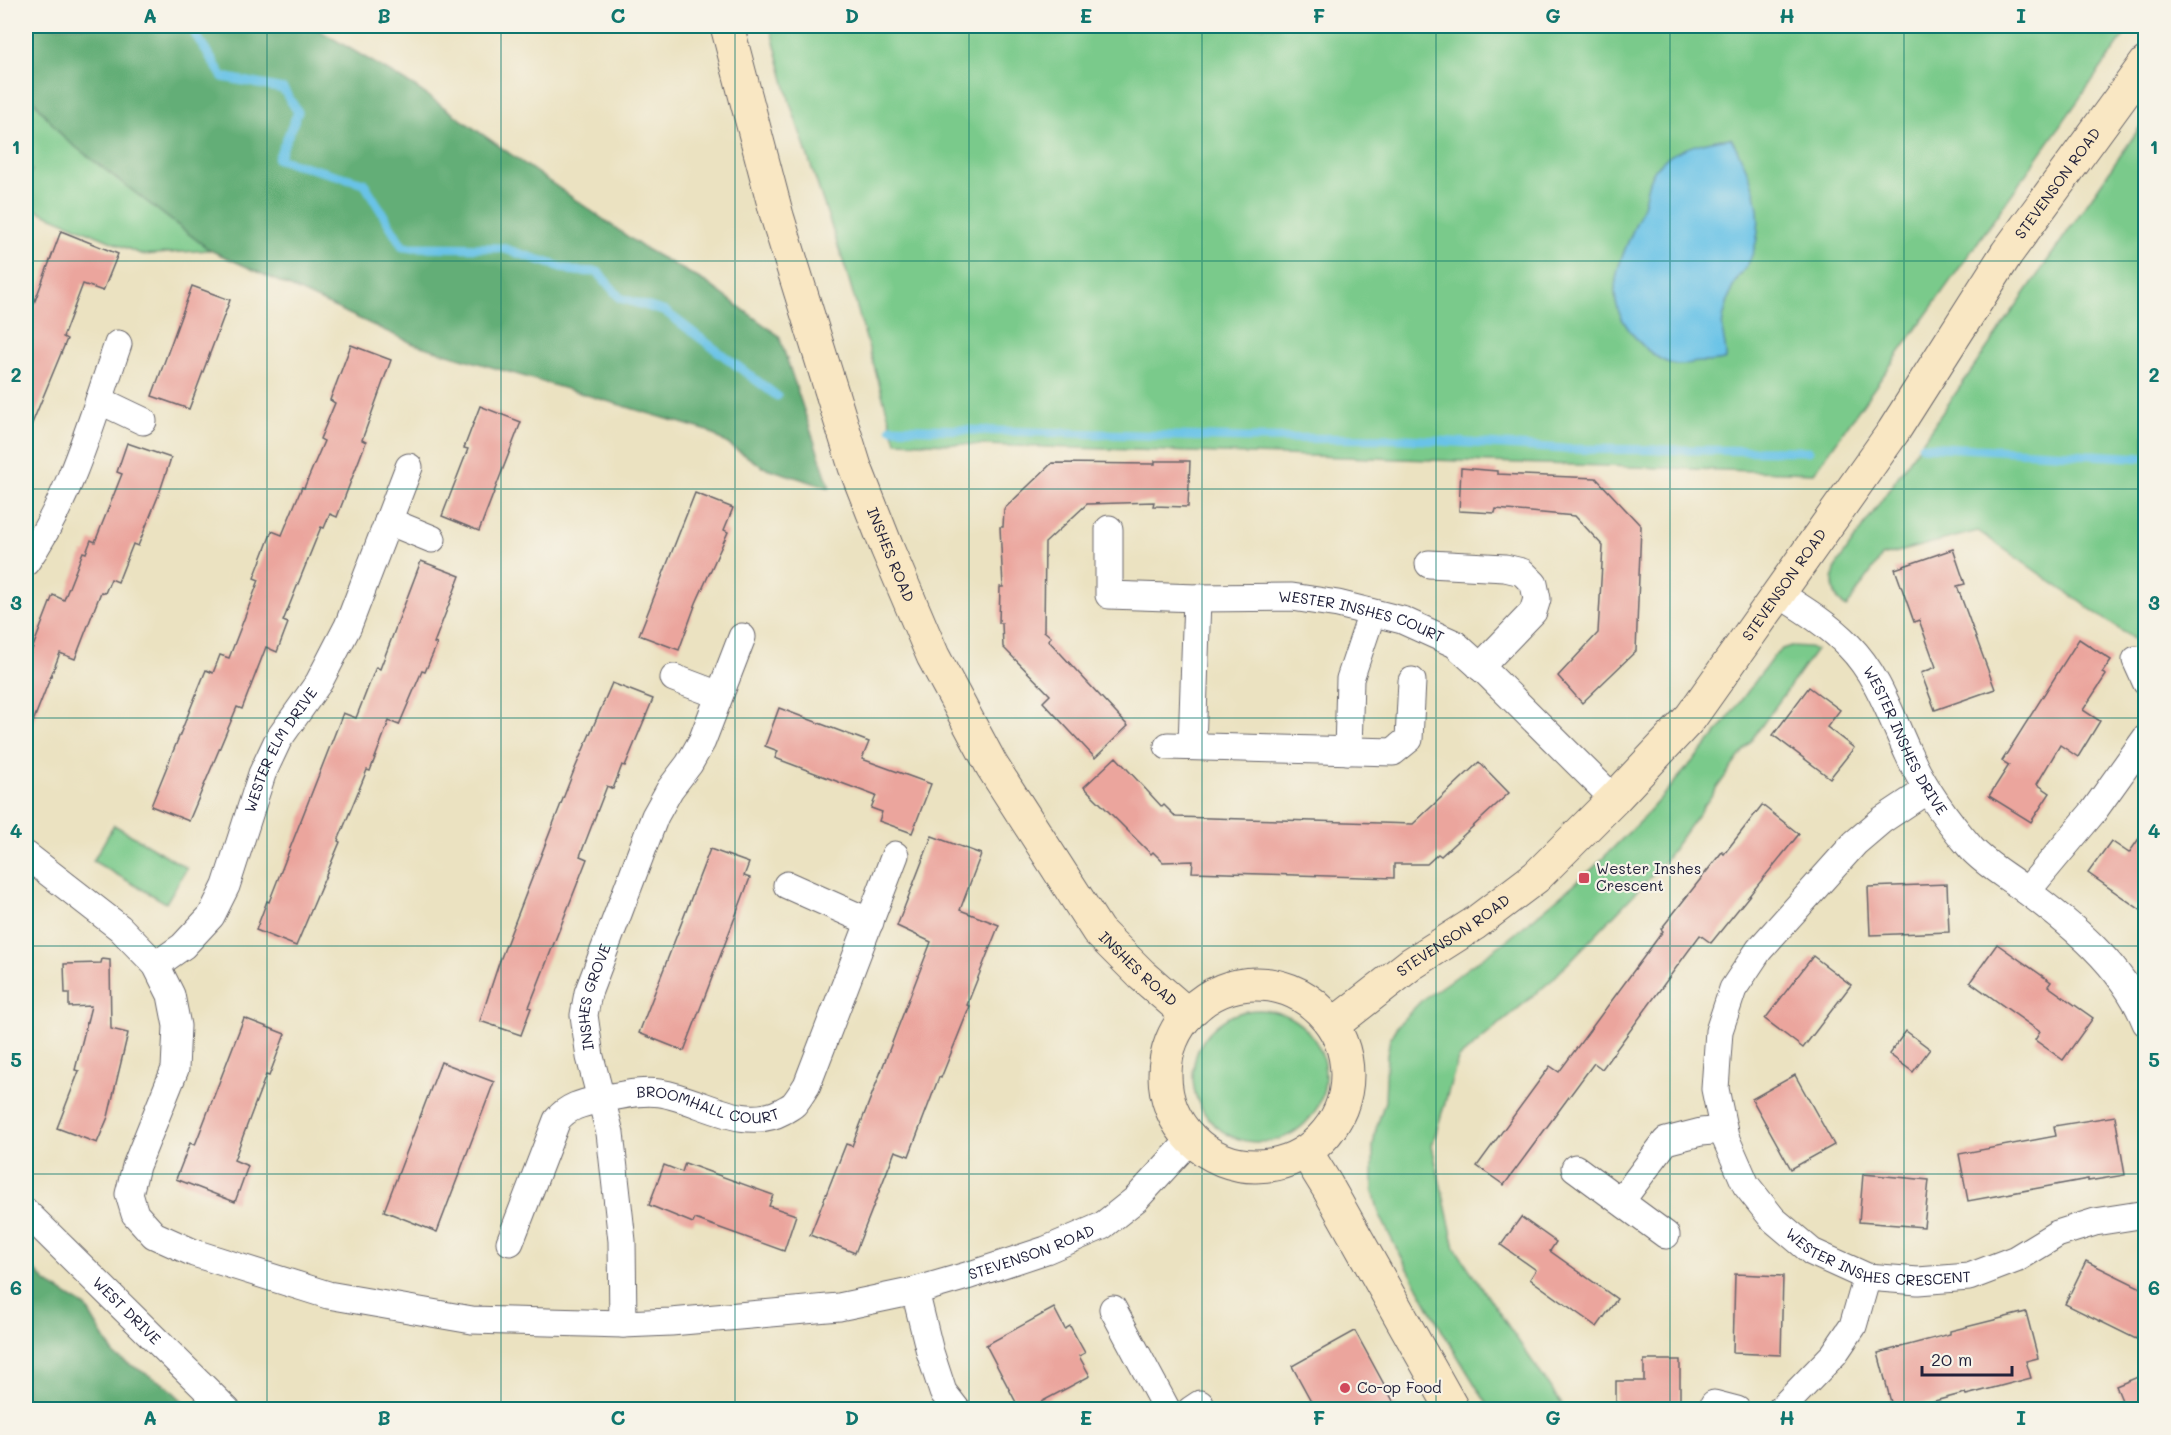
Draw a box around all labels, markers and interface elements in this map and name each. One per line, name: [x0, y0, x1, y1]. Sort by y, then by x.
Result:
text: A: [143, 2, 157, 28]
text: B: [377, 2, 391, 28]
text: C: [611, 2, 626, 28]
text: D: [845, 2, 859, 28]
text: E: [1080, 2, 1092, 28]
text: F: [1313, 2, 1326, 28]
text: G: [1545, 2, 1561, 28]
text: H: [1779, 2, 1795, 28]
text: I: [2016, 2, 2026, 28]
street label: STEVENSON ROAD: [2010, 123, 2104, 242]
text: 1: [12, 133, 20, 159]
text: 1: [2150, 133, 2158, 159]
text: 2: [10, 361, 22, 387]
text: 2: [2148, 361, 2160, 387]
street label: INSHES ROAD: [863, 504, 920, 605]
street label: STEVENSON ROAD: [1737, 524, 1830, 645]
street label: WESTER INSHES COURT: [1278, 586, 1447, 647]
text: 3: [10, 589, 22, 615]
text: 3: [2148, 589, 2160, 615]
street label: WESTER INSHES DRIVE: [1859, 662, 1953, 819]
street label: WESTER ELM DRIVE: [239, 683, 321, 815]
text: 4: [10, 817, 23, 843]
text: 4: [2148, 817, 2161, 843]
place label: Wester Inshes Crescent: [1596, 858, 1701, 895]
marker: Wester Inshes Crescent: [1577, 871, 1591, 885]
street label: STEVENSON ROAD: [1392, 889, 1514, 981]
street label: INSHES ROAD: [1095, 927, 1182, 1010]
street label: INSHES GROVE: [573, 940, 615, 1052]
text: 5: [10, 1046, 22, 1072]
text: 5: [2148, 1046, 2160, 1072]
street label: BROOMHALL COURT: [636, 1081, 782, 1127]
street label: STEVENSON ROAD: [965, 1219, 1097, 1284]
street label: WESTER INSHES CRESCENT: [1782, 1223, 1972, 1290]
street label: WEST DRIVE: [89, 1272, 166, 1349]
text: 6: [10, 1274, 22, 1300]
text: 6: [2148, 1274, 2160, 1300]
scale bar: [1922, 1339, 2012, 1377]
text: 20 m: [1931, 1347, 1972, 1371]
place label: Co-op Food: [1357, 1377, 1442, 1397]
marker: Co-op Food: [1338, 1381, 1352, 1395]
text: A: [143, 1404, 157, 1430]
text: B: [377, 1404, 391, 1430]
text: C: [611, 1404, 626, 1430]
text: D: [845, 1404, 859, 1430]
text: E: [1080, 1404, 1092, 1430]
text: F: [1313, 1404, 1326, 1430]
text: G: [1545, 1404, 1561, 1430]
text: H: [1779, 1404, 1795, 1430]
text: I: [2016, 1404, 2026, 1430]

